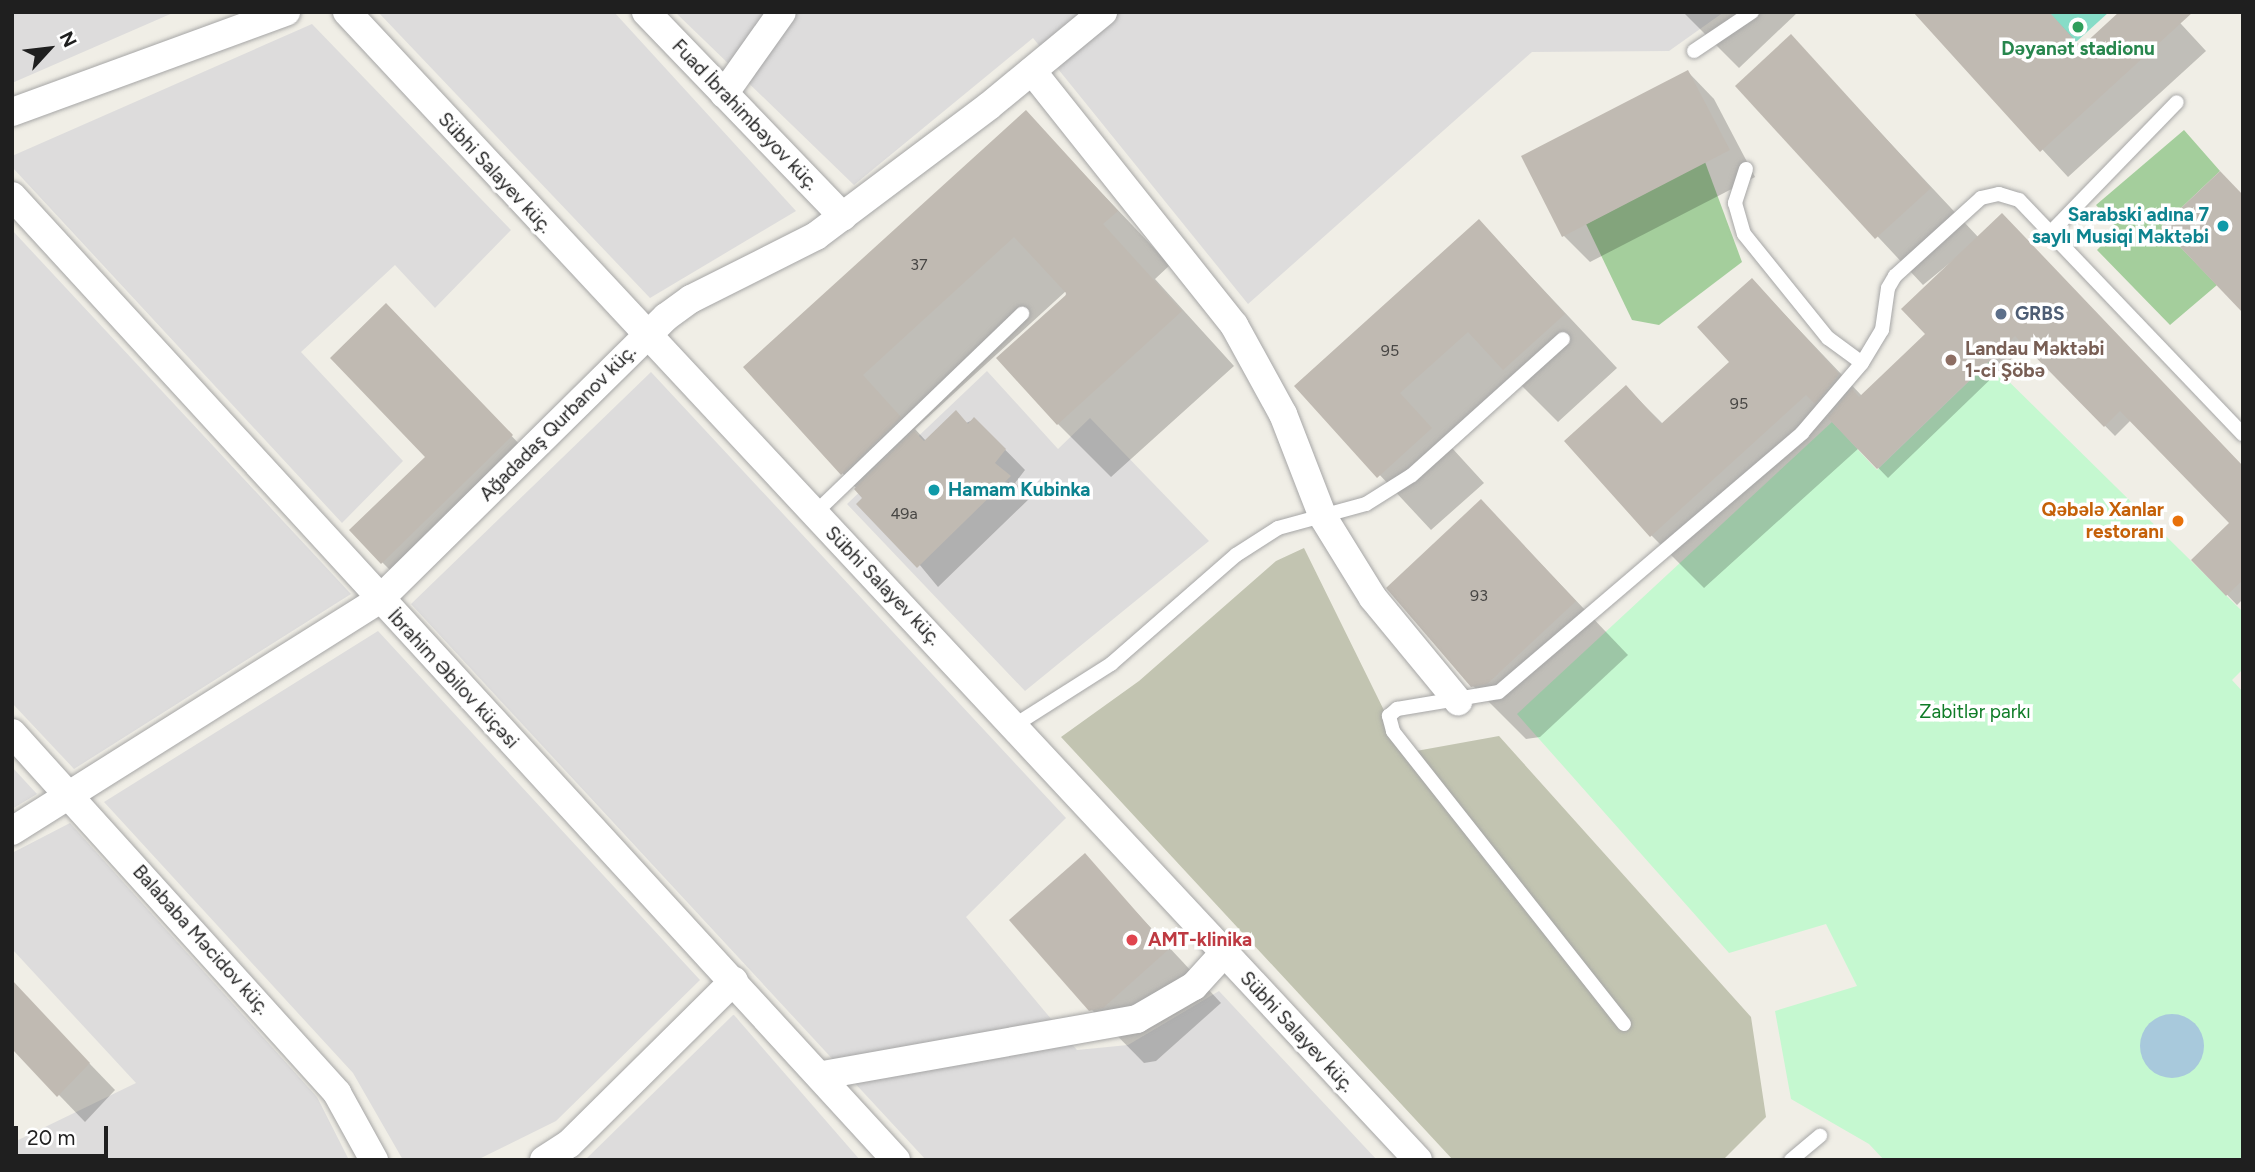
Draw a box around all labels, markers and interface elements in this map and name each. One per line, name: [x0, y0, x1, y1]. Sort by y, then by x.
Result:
north arrow: [14, 14, 84, 84]
marker: Dəyanət stadionu: [2070, 19, 2086, 35]
text: N: [55, 27, 82, 51]
street label: Fuad İbrahimbəyov küç.: [667, 35, 823, 195]
place label: Dəyanət stadionu: [2001, 38, 2155, 60]
street label: Sübhi Salayev küç.: [433, 108, 557, 238]
place label: Sarabski adına 7 saylı Musiqi Məktəbi: [2032, 204, 2209, 248]
marker: Sarabski adına 7 saylı Musiqi Məktəbi: [2215, 218, 2231, 234]
house number: 37: [910, 255, 928, 275]
place label: GRBS: [2015, 303, 2065, 325]
marker: GRBS: [1993, 306, 2009, 322]
place label: Landau Məktəbi 1-ci Şöbə: [1965, 338, 2104, 382]
street label: Ağadadaş Qurbanov küç.: [475, 340, 641, 506]
house number: 95: [1381, 341, 1399, 361]
marker: Landau Məktəbi 1-ci Şöbə: [1943, 352, 1959, 368]
house number: 95: [1730, 394, 1748, 414]
place label: Hamam Kubinka: [948, 479, 1090, 501]
marker: Hamam Kubinka: [926, 482, 942, 498]
place label: Qəbələ Xanlar restoranı: [2042, 499, 2164, 543]
house number: 49a: [890, 504, 918, 524]
marker: Qəbələ Xanlar restoranı: [2170, 513, 2186, 529]
street label: Sübhi Salayev küç.: [820, 522, 946, 650]
house number: 93: [1470, 586, 1488, 606]
street label: İbrahim Əbilov küçəsi: [383, 605, 523, 753]
park label: Zabitlər parkı: [1919, 701, 2031, 723]
street label: Balababa Məcidov küç.: [128, 861, 274, 1019]
place label: AMT-klinika: [1148, 929, 1252, 951]
marker: AMT-klinika: [1122, 930, 1142, 950]
street label: Sübhi Salayev küç.: [1235, 967, 1359, 1097]
scale bar: [18, 1112, 112, 1156]
text: 20 m: [27, 1125, 75, 1150]

